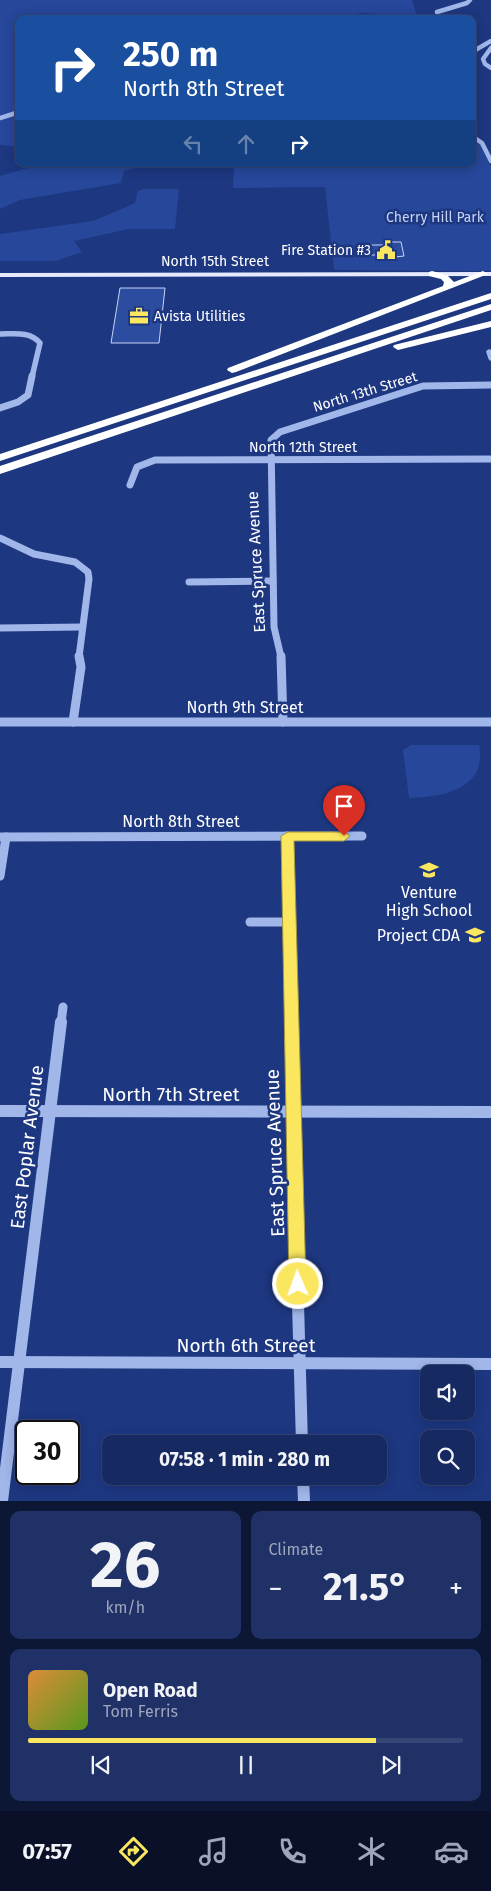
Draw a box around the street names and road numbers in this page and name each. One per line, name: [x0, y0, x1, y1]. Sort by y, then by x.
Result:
street label: North 15th Street: [161, 253, 270, 270]
street label: North 13th Street: [311, 368, 420, 416]
street label: North 12th Street: [249, 439, 358, 456]
street label: East Spruce Avenue: [243, 491, 269, 633]
street label: North 9th Street: [186, 698, 304, 717]
street label: North 8th Street: [122, 812, 240, 831]
street label: East Poplar Avenue: [6, 1064, 48, 1230]
street label: East Spruce Avenue: [261, 1069, 289, 1237]
street label: North 7th Street: [102, 1083, 240, 1106]
street label: North 6th Street: [176, 1334, 316, 1357]

